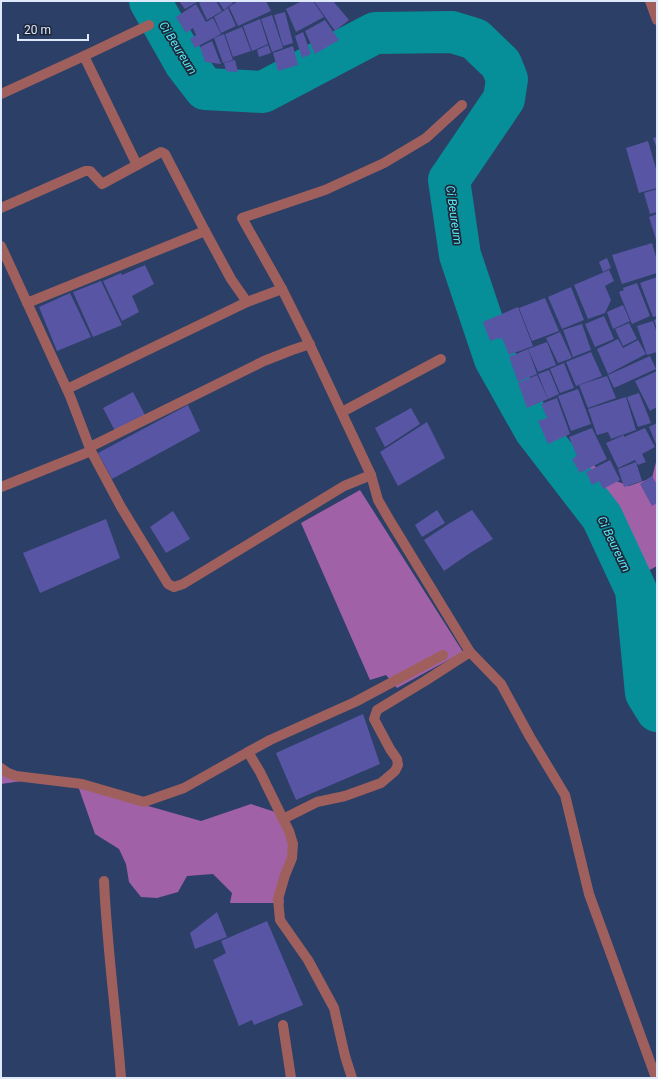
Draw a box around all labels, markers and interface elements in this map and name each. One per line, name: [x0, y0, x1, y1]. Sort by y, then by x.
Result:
scale bar: [18, 16, 88, 42]
water label: Ci Beureum: [156, 19, 200, 77]
text: 20 m: [24, 23, 51, 37]
water label: Ci Beureum: [443, 184, 465, 246]
water label: Ci Beureum: [595, 514, 633, 574]

